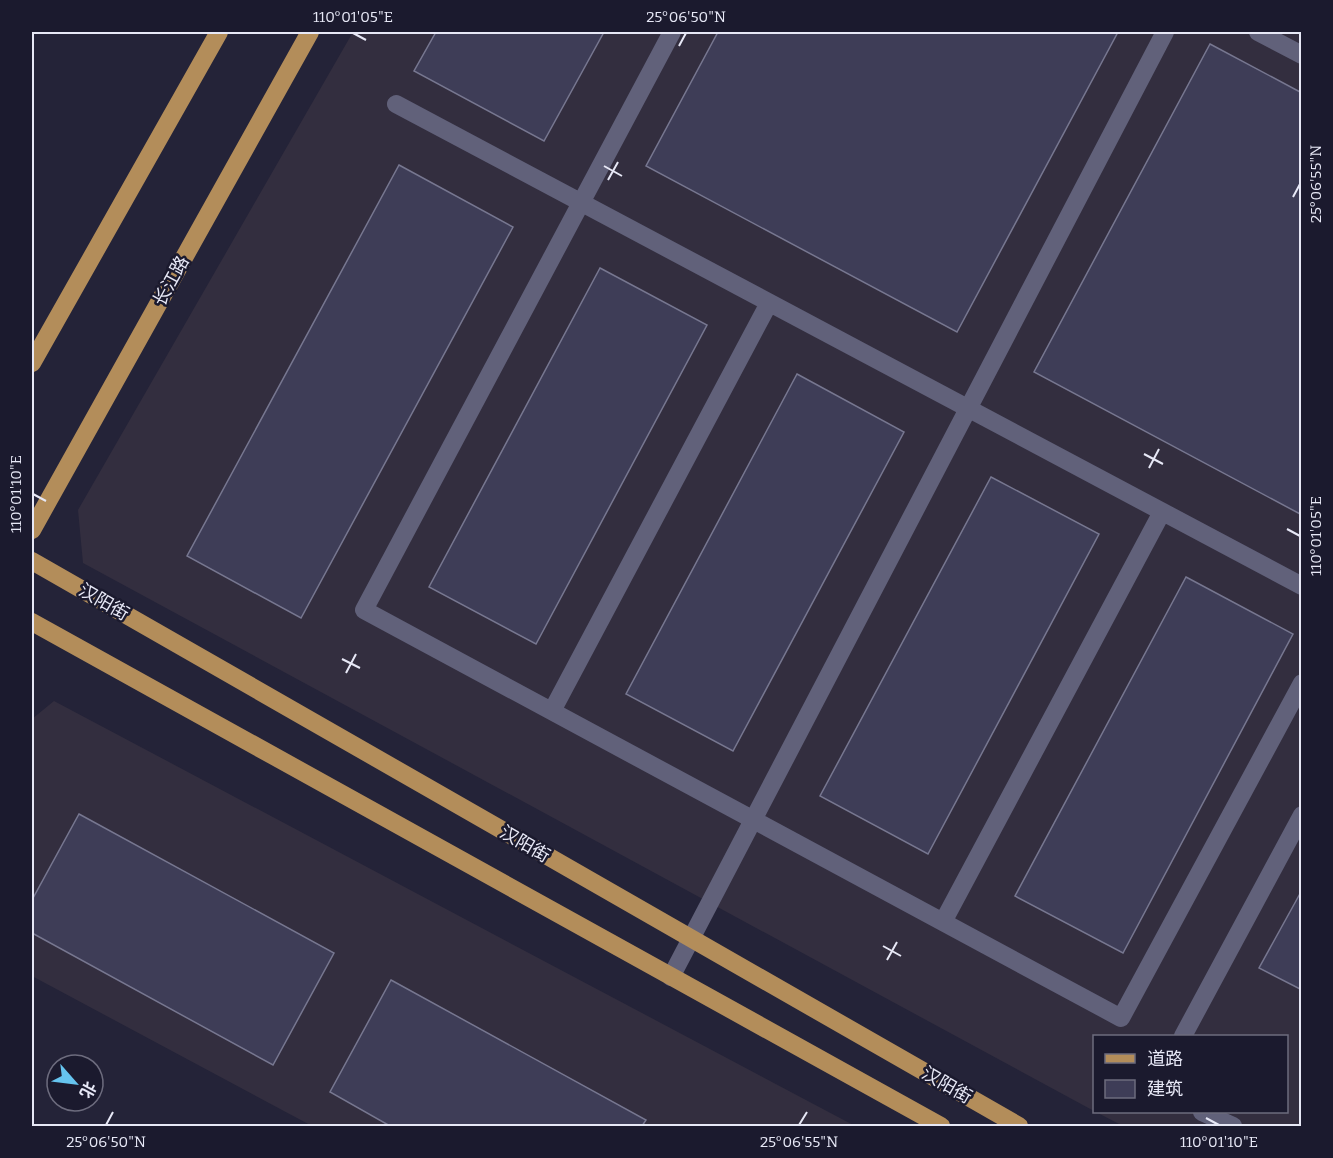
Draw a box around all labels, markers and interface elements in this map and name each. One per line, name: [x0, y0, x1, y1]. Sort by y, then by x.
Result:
text: 110°01'05"E: [313, 8, 393, 26]
text: 25°06'50"N: [646, 8, 726, 26]
text: 25°06'55"N: [1307, 145, 1325, 223]
street label: 长江路: [148, 252, 194, 310]
text: 110°01'10"E: [7, 455, 25, 533]
text: 110°01'05"E: [1307, 496, 1325, 576]
street label: 汉阳街: [75, 579, 133, 625]
street label: 汉阳街: [496, 821, 554, 867]
legend: [1093, 1035, 1288, 1113]
text: 道路: [1147, 1048, 1183, 1070]
north arrow: [45, 1053, 105, 1113]
street label: 汉阳街: [918, 1062, 976, 1108]
text: 北: [76, 1078, 100, 1101]
text: 建筑: [1147, 1078, 1183, 1100]
text: 25°06'50"N: [66, 1133, 146, 1151]
text: 25°06'55"N: [760, 1133, 838, 1151]
text: 110°01'10"E: [1180, 1133, 1258, 1151]

